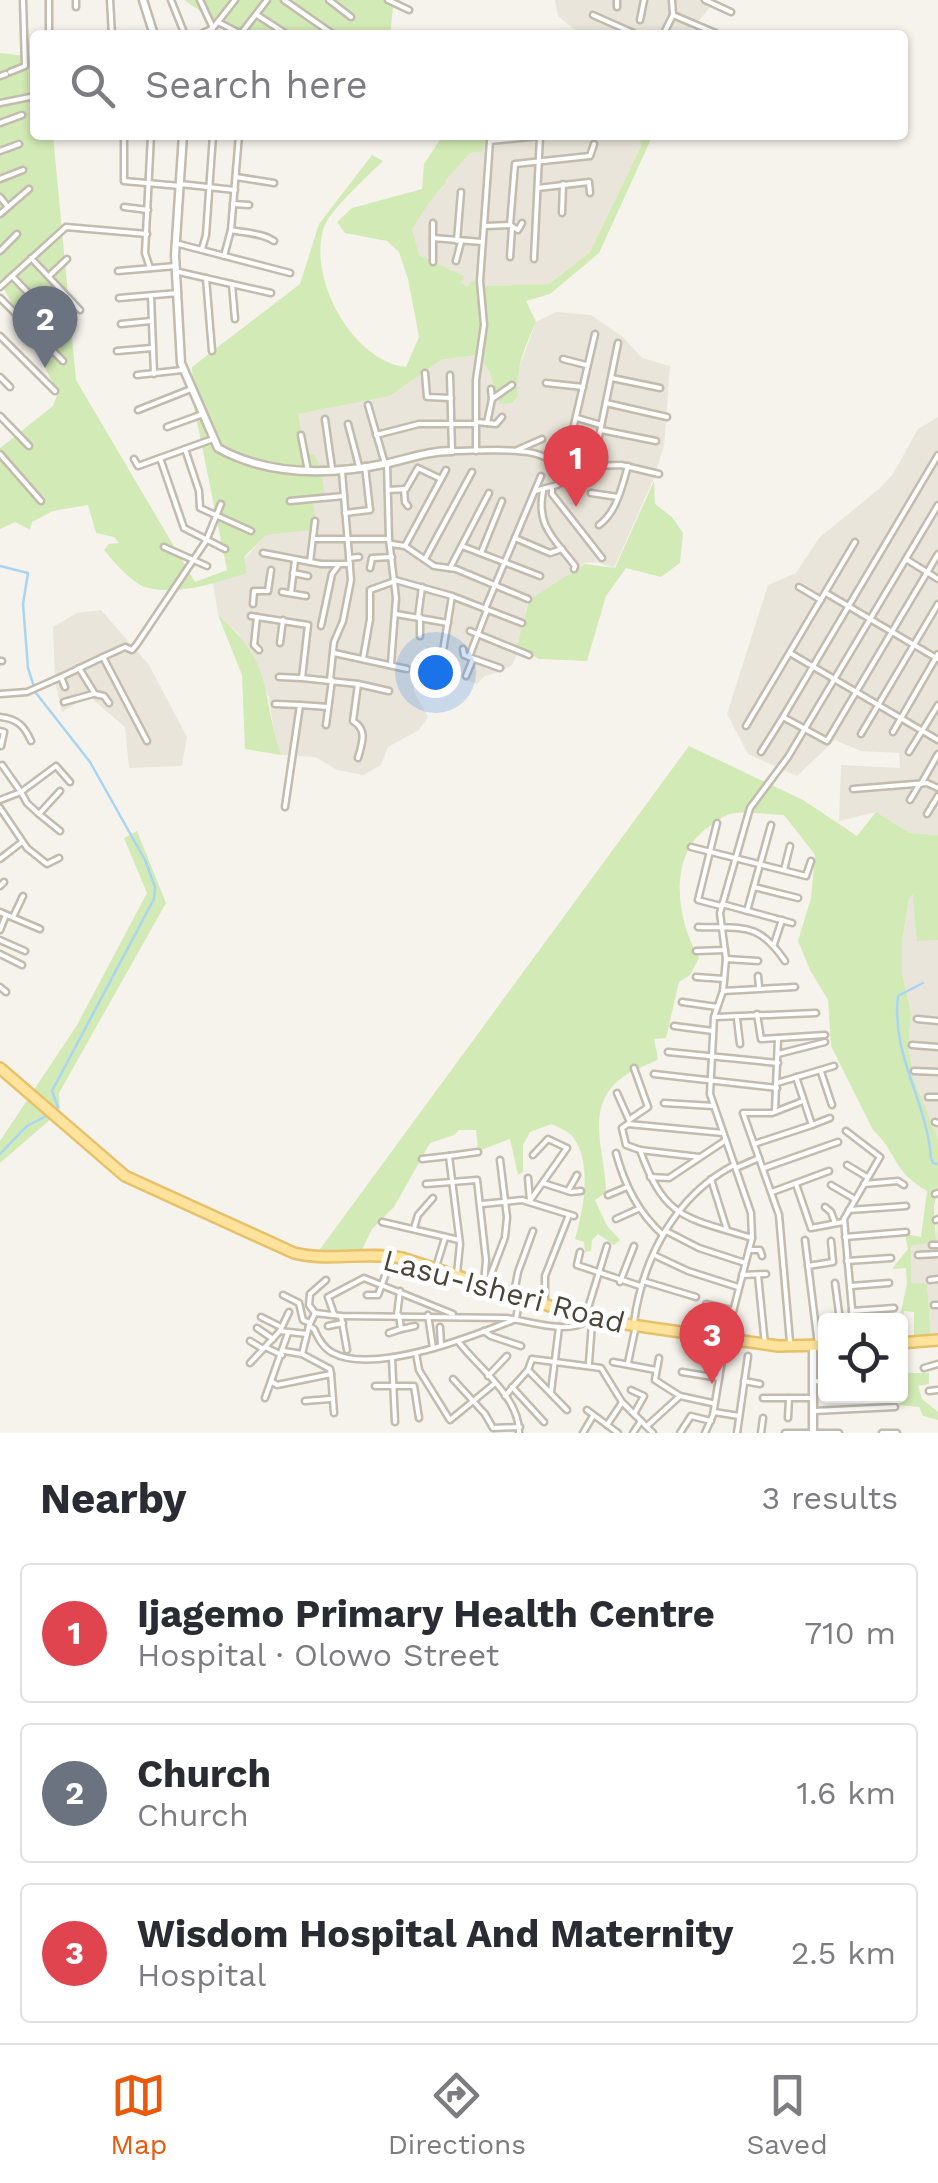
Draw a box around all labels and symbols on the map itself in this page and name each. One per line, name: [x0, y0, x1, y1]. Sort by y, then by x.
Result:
pin: 2: [12, 286, 78, 368]
pin: 1: [544, 424, 608, 507]
your location: [410, 647, 461, 698]
street label: Lasu-Isheri Road: [379, 1242, 629, 1340]
pin: 3: [680, 1302, 744, 1384]

